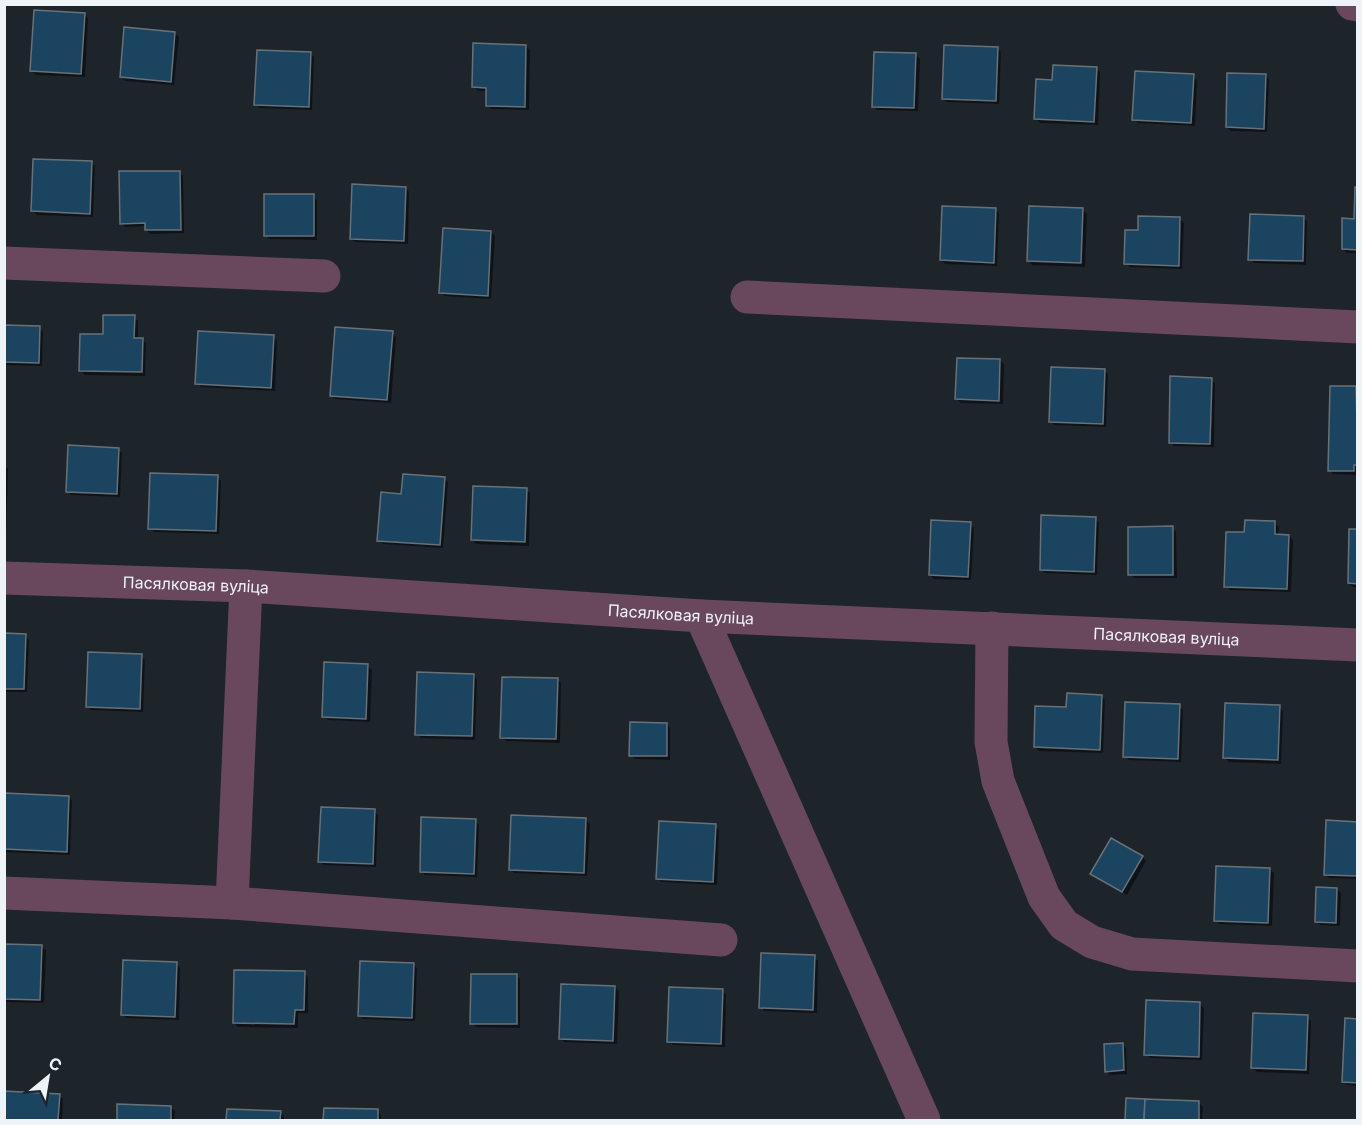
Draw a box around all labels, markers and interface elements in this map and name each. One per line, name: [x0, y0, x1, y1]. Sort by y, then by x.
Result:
street label: Пасялковая вуліца: [122, 572, 270, 597]
street label: Пасялковая вуліца: [607, 600, 754, 628]
street label: Пасялковая вуліца: [1093, 623, 1240, 650]
north arrow: [18, 1047, 78, 1107]
text: С: [45, 1052, 66, 1076]

